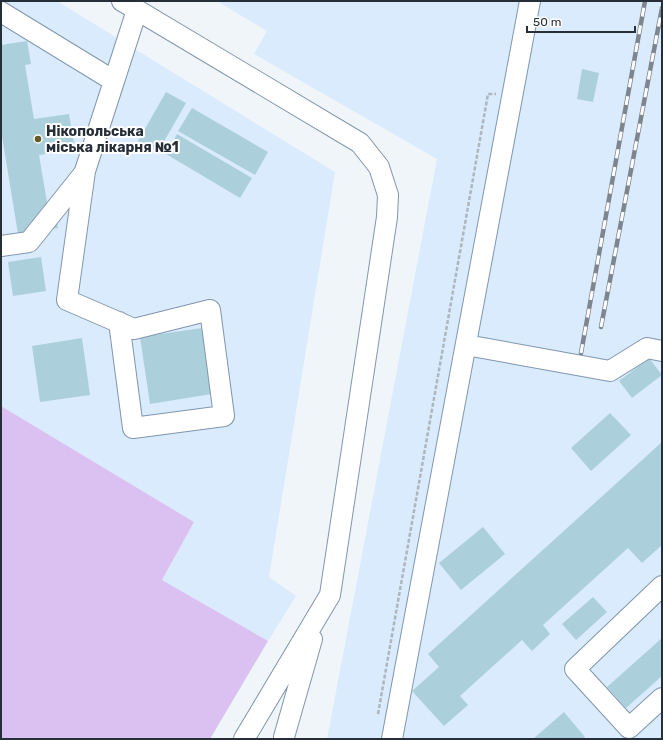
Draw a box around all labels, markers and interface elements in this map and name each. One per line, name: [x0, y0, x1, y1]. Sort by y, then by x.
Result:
scale bar: [527, 8, 635, 34]
text: 50 m: [533, 15, 561, 29]
place label: Нікопольська міська лікарня №1: [46, 123, 179, 156]
marker: Нікопольська міська лікарня №1: [33, 134, 43, 144]

